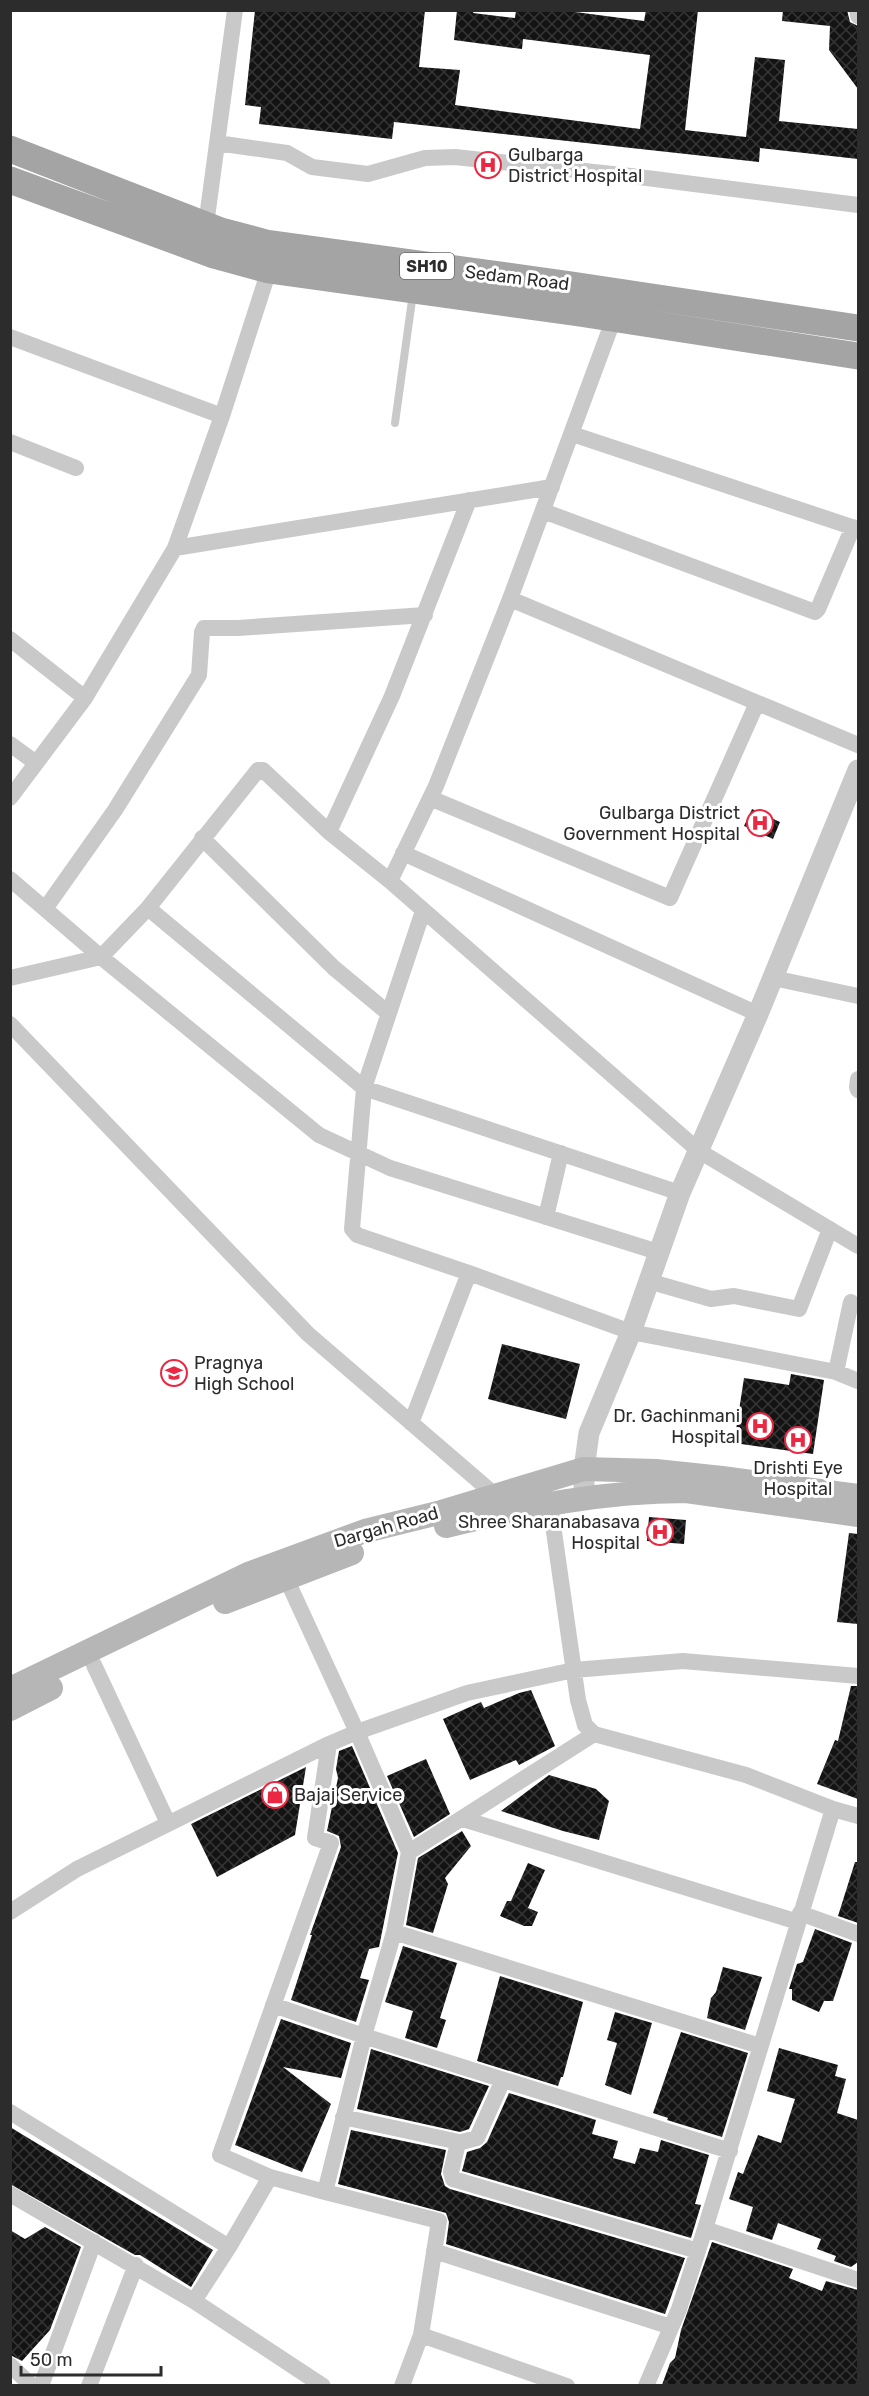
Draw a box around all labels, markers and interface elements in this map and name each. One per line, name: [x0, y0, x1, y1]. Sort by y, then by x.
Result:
place label: Gulbarga District Hospital: [508, 144, 642, 187]
hospital icon: Gulbarga District Hospital: [473, 150, 503, 180]
road number: SH10: [400, 253, 454, 279]
street label: Sedam Road: [464, 261, 570, 295]
place label: Gulbarga District Government Hospital: [563, 802, 740, 845]
hospital icon: Gulbarga District Government Hospital: [745, 808, 775, 838]
place label: Pragnya High School: [194, 1352, 294, 1395]
school or university icon: Pragnya High School: [159, 1358, 189, 1388]
place label: Dr. Gachinmani Hospital: [613, 1405, 740, 1448]
hospital icon: Dr. Gachinmani Hospital: [745, 1411, 775, 1441]
hospital icon: Drishti Eye Hospital: [783, 1425, 813, 1455]
place label: Drishti Eye Hospital: [753, 1457, 843, 1500]
street label: Dargah Road: [331, 1502, 441, 1552]
place label: Shree Sharanabasava Hospital: [458, 1511, 640, 1554]
hospital icon: Shree Sharanabasava Hospital: [645, 1517, 675, 1547]
shop icon: Bajaj Service: [260, 1780, 290, 1810]
place label: Bajaj Service: [294, 1784, 402, 1806]
scale bar: [21, 2339, 160, 2377]
text: 50 m: [30, 2349, 73, 2371]

